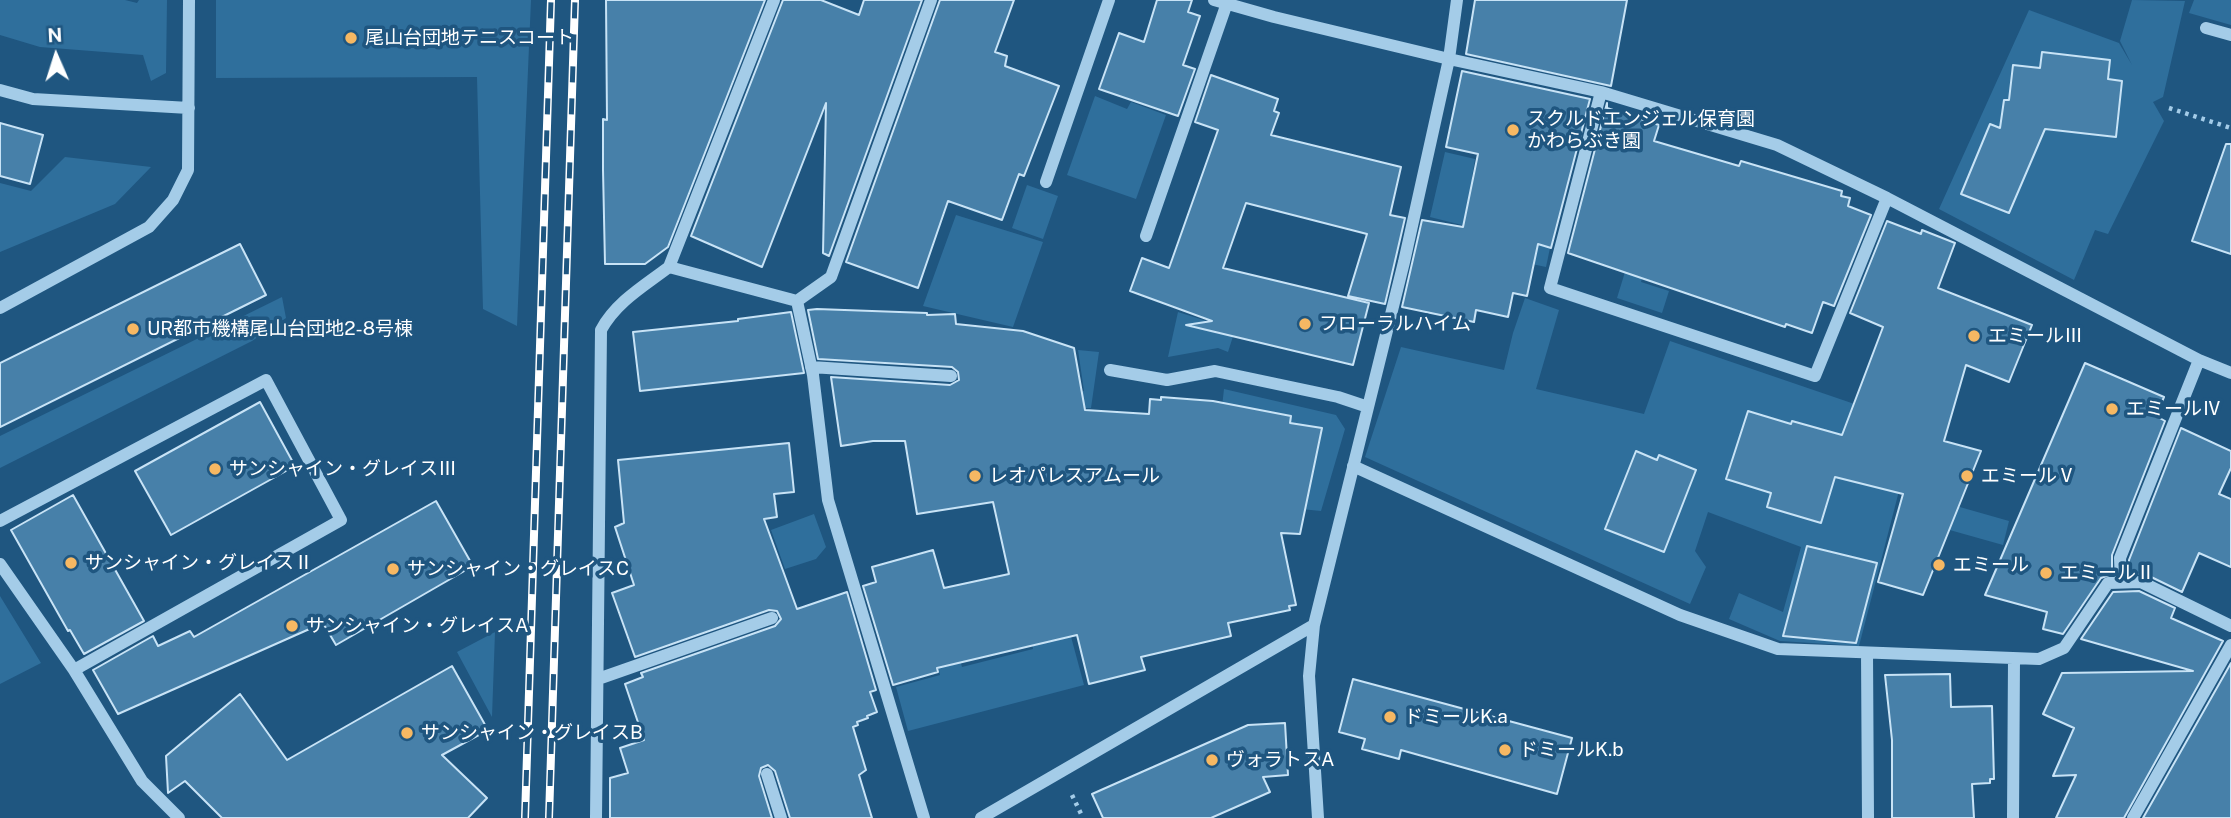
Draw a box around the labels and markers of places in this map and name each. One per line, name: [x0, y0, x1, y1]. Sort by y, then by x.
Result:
place label: 尾山台団地テニスコート: [365, 27, 574, 49]
marker: 尾山台団地テニスコート: [343, 30, 359, 46]
place label: スクルドエンジェル保育園 かわらぶき園: [1527, 108, 1755, 152]
marker: スクルドエンジェル保育園 かわらぶき園: [1505, 122, 1521, 138]
place label: フローラルハイム: [1319, 313, 1471, 335]
marker: フローラルハイム: [1297, 316, 1313, 332]
place label: UR都市機構尾山台団地2-8号棟: [147, 318, 413, 340]
marker: UR都市機構尾山台団地2-8号棟: [125, 321, 141, 337]
place label: エミールⅢ: [1988, 325, 2083, 347]
marker: エミールⅢ: [1966, 328, 1982, 344]
place label: エミールⅣ: [2126, 398, 2221, 420]
marker: エミールⅣ: [2104, 401, 2120, 417]
place label: サンシャイン・グレイスⅢ: [229, 458, 457, 480]
marker: サンシャイン・グレイスⅢ: [207, 461, 223, 477]
place label: レオパレスアムール: [989, 465, 1160, 487]
place label: エミールⅤ: [1981, 465, 2076, 487]
marker: レオパレスアムール: [967, 468, 983, 484]
marker: エミールⅤ: [1959, 468, 1975, 484]
place label: サンシャイン・グレイスⅡ: [85, 552, 313, 574]
place label: エミール: [1953, 554, 2029, 576]
marker: サンシャイン・グレイスⅡ: [63, 555, 79, 571]
marker: エミール: [1931, 557, 1947, 573]
place label: サンシャイン・グレイスC: [407, 558, 629, 580]
marker: サンシャイン・グレイスC: [385, 561, 401, 577]
place label: エミールⅡ: [2060, 562, 2155, 584]
marker: エミールⅡ: [2038, 565, 2054, 581]
place label: サンシャイン・グレイスA: [306, 615, 528, 637]
marker: サンシャイン・グレイスA: [284, 618, 300, 634]
place label: ドミールK.a: [1404, 706, 1508, 728]
marker: ドミールK.a: [1382, 709, 1398, 725]
place label: サンシャイン・グレイスB: [421, 722, 643, 744]
marker: サンシャイン・グレイスB: [399, 725, 415, 741]
place label: ドミールK.b: [1519, 739, 1624, 761]
marker: ドミールK.b: [1497, 742, 1513, 758]
place label: ヴォラトスA: [1226, 749, 1334, 771]
marker: ヴォラトスA: [1204, 752, 1220, 768]

